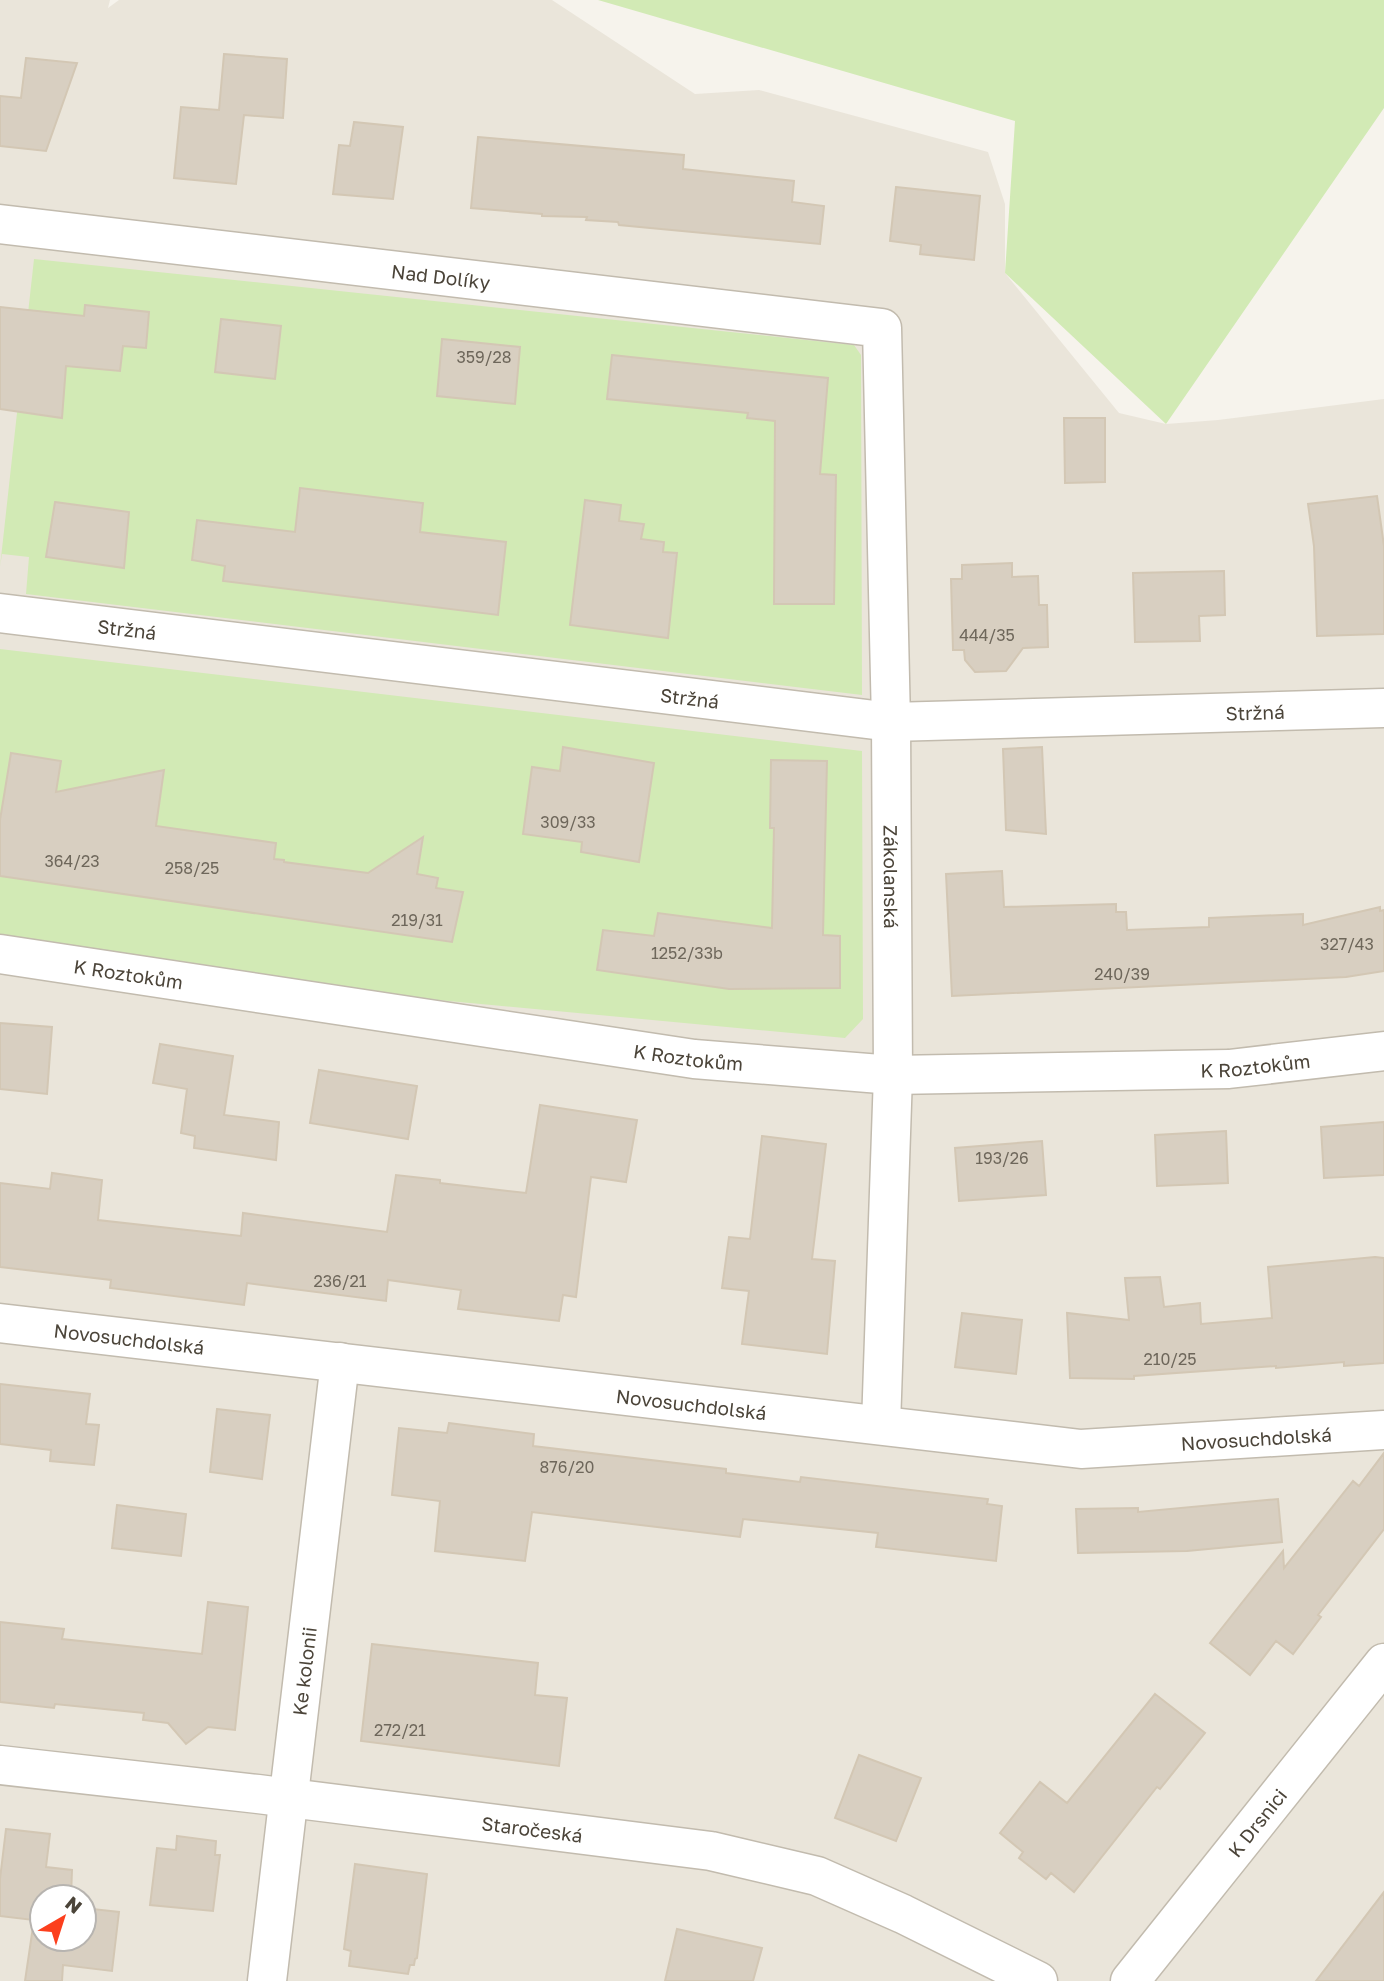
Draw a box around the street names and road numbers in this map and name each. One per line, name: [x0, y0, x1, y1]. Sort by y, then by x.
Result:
street label: Nad Dolíky: [390, 259, 492, 293]
street label: Stržná: [96, 614, 158, 644]
street label: Stržná: [659, 682, 721, 712]
street label: Stržná: [1225, 699, 1285, 724]
street label: Zákolanská: [880, 825, 904, 929]
street label: K Roztokům: [72, 954, 185, 993]
street label: K Roztokům: [632, 1039, 744, 1074]
street label: K Roztokům: [1200, 1048, 1311, 1081]
street label: Novosuchdolská: [53, 1318, 206, 1358]
street label: Novosuchdolská: [615, 1383, 768, 1424]
street label: Novosuchdolská: [1180, 1422, 1333, 1454]
street label: Ke kolonii: [287, 1625, 320, 1717]
street label: K Drsnici: [1222, 1784, 1291, 1861]
street label: Staročeská: [480, 1811, 584, 1846]

